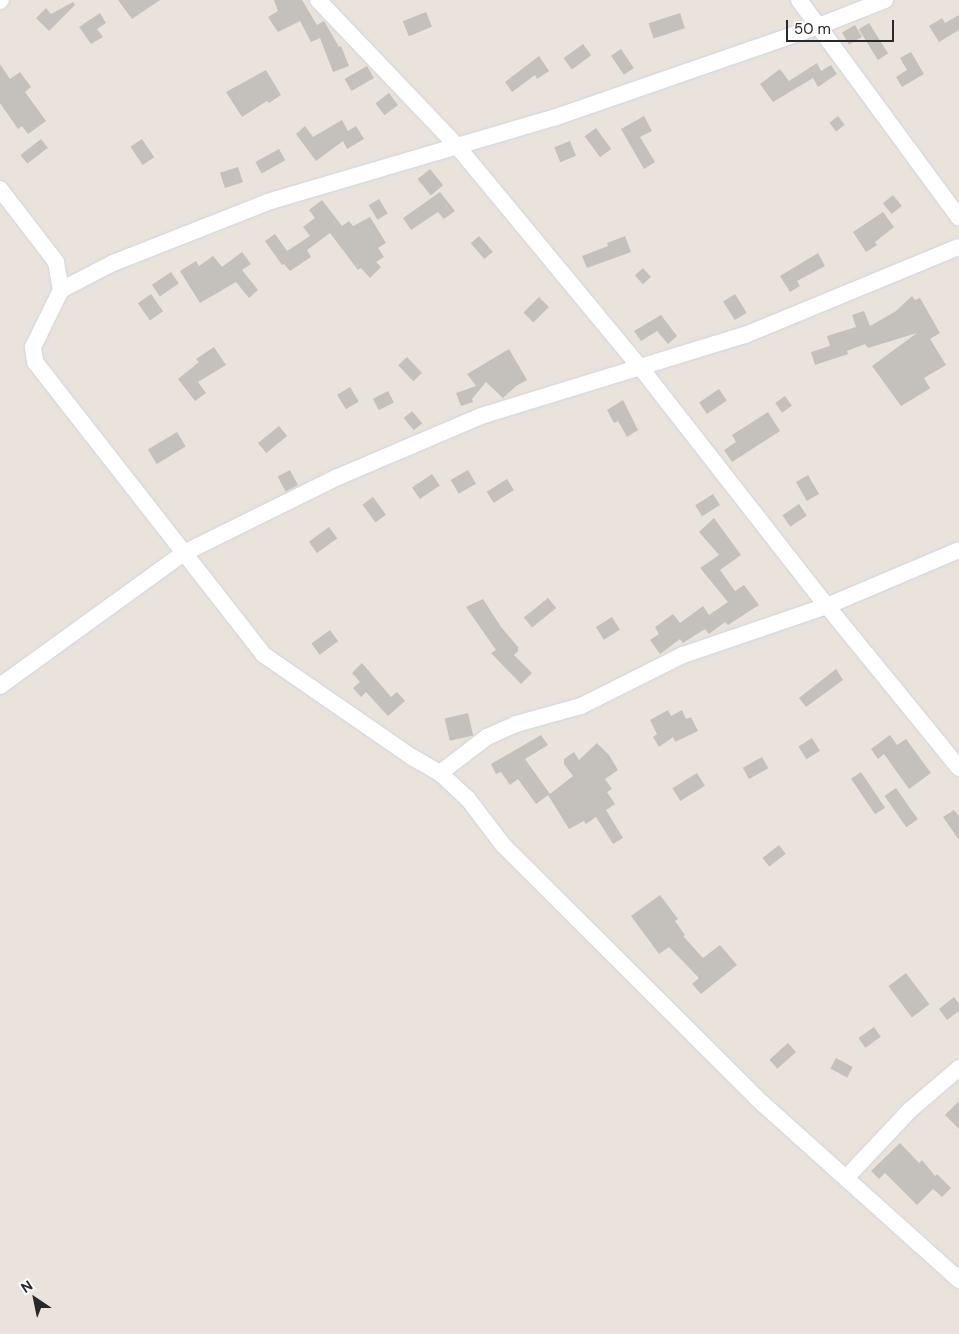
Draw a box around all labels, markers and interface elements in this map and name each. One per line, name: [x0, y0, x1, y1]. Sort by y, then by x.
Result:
scale bar: [789, 10, 896, 42]
text: 50 m: [794, 19, 831, 39]
north arrow: [10, 1274, 60, 1324]
text: N: [17, 1276, 36, 1297]

